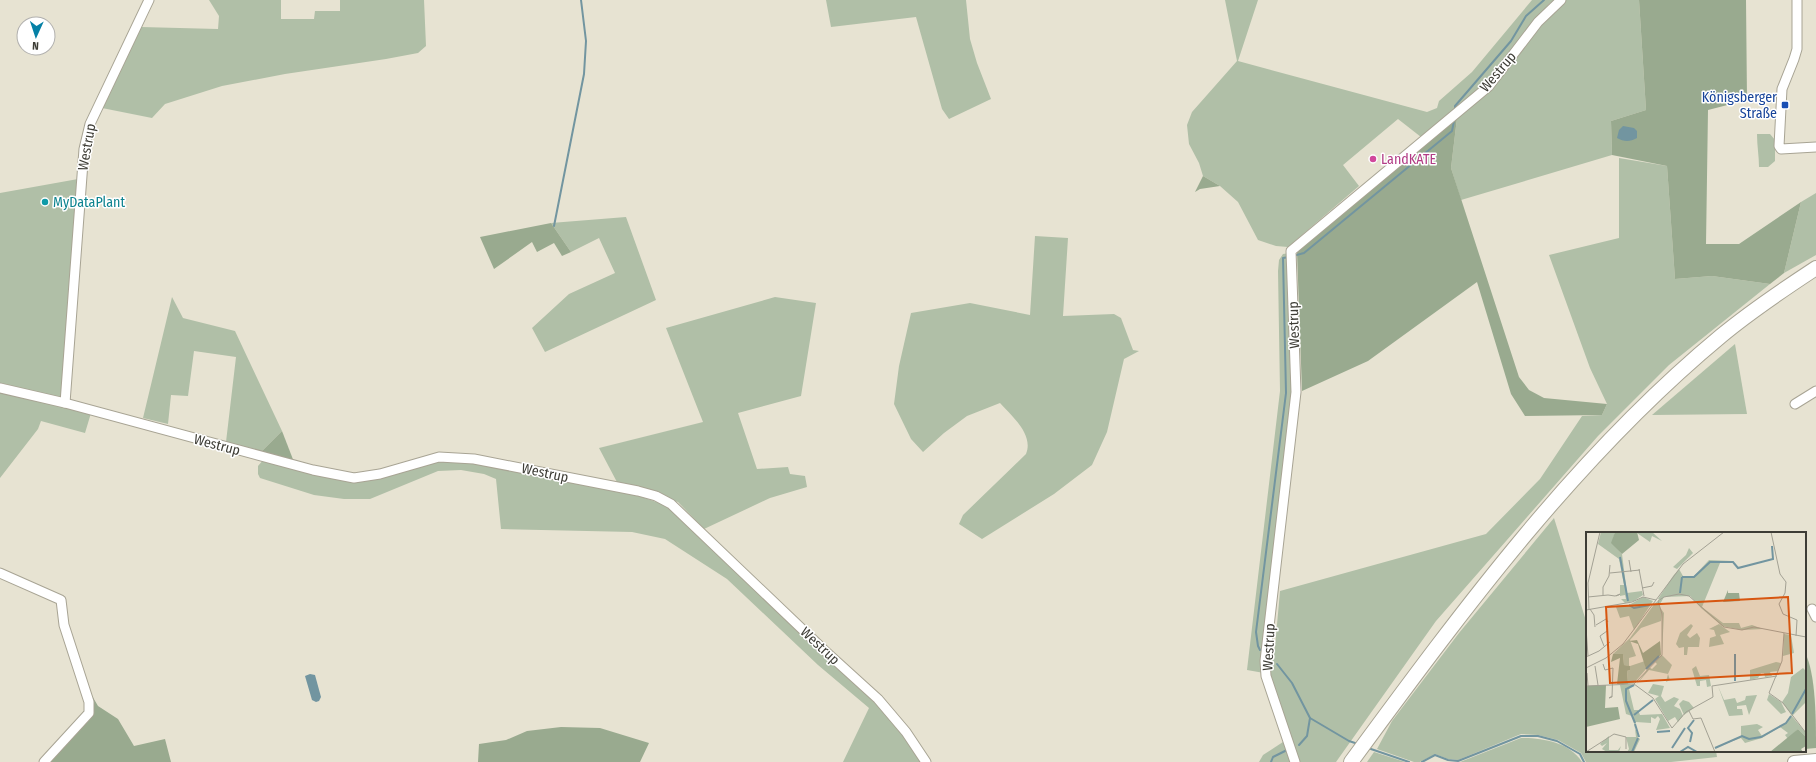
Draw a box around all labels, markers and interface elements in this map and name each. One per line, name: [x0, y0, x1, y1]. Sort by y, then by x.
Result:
north arrow: [16, 16, 56, 56]
text: N: [32, 39, 39, 52]
street label: Westrup: [1476, 48, 1520, 96]
place label: Königsberger Straße: [1702, 89, 1777, 122]
marker: Königsberger Straße: [1780, 100, 1790, 110]
street label: Westrup: [75, 122, 99, 172]
place label: LandKATE: [1381, 151, 1436, 168]
marker: LandKATE: [1368, 154, 1378, 164]
place label: MyDataPlant: [53, 194, 125, 211]
marker: MyDataPlant: [40, 197, 50, 207]
street label: Westrup: [1285, 301, 1303, 349]
street label: Westrup: [192, 431, 242, 459]
street label: Westrup: [520, 460, 570, 486]
inset map: [1586, 532, 1806, 752]
street label: Westrup: [1259, 623, 1279, 671]
street label: Westrup: [797, 624, 843, 668]

